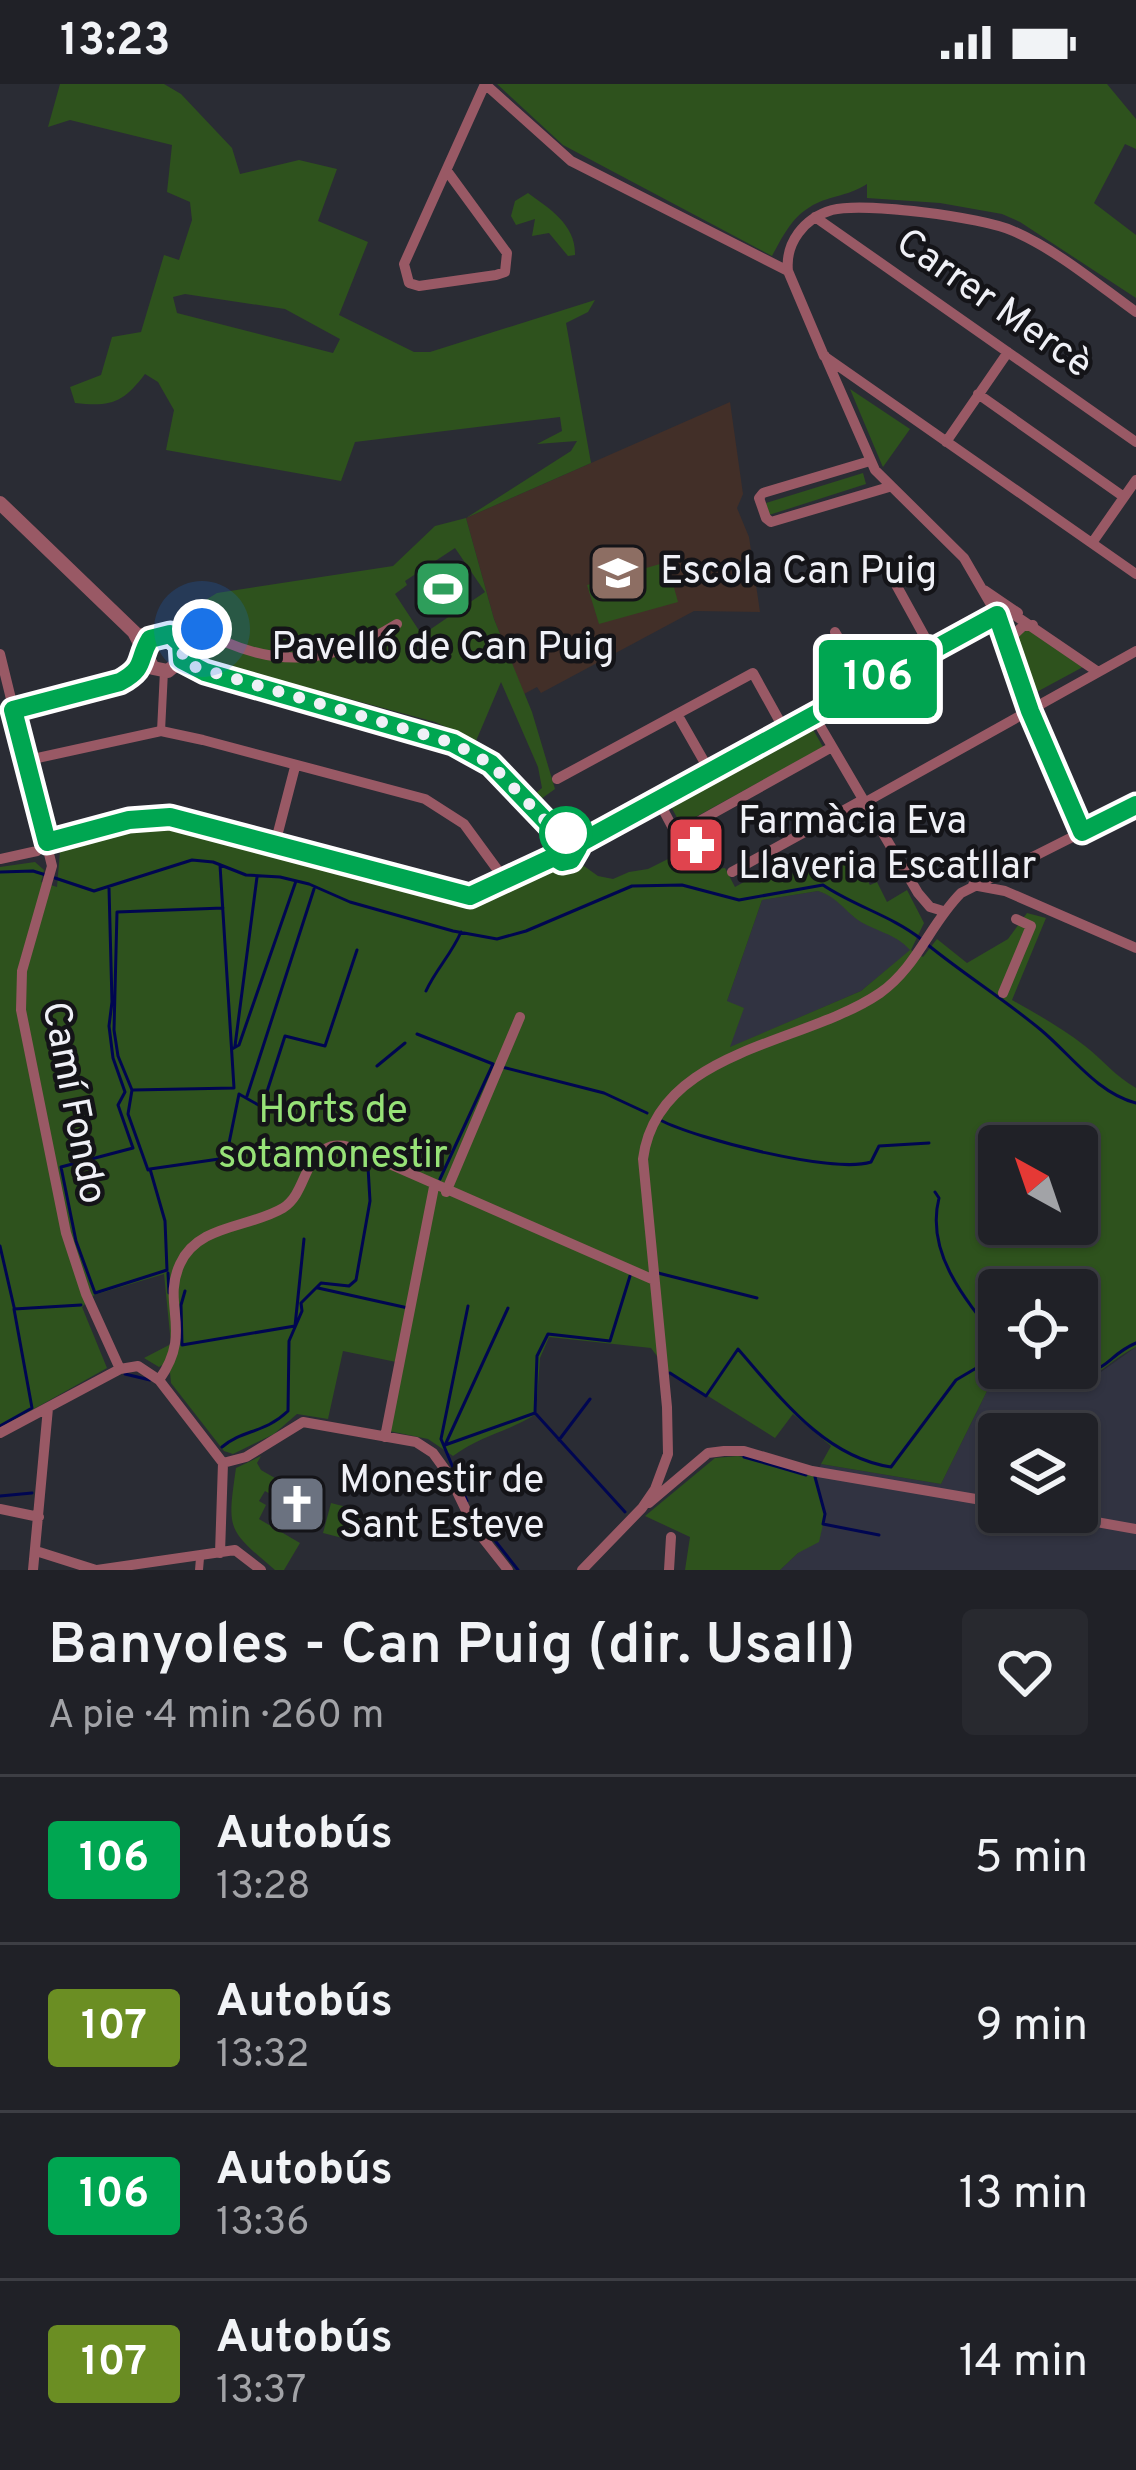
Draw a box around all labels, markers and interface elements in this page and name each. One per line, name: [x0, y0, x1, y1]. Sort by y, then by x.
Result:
text: 13:23: [60, 14, 170, 71]
street label: Carrer Mercè: [885, 219, 1101, 391]
school or university icon: Escola Can Puig: [587, 542, 649, 604]
place label: Escola Can Puig: [660, 549, 937, 598]
sports icon: Pavelló de Can Puig: [412, 558, 474, 620]
your location: [172, 599, 232, 659]
place label: Pavelló de Can Puig: [271, 625, 615, 674]
line badge: 106: [809, 640, 947, 718]
text: 106: [843, 652, 913, 705]
place label: Farmàcia Eva Llaveria Escatllar: [738, 799, 1036, 893]
unlabelled marker: [541, 808, 591, 858]
pharmacy icon: Farmàcia Eva Llaveria Escatllar: [665, 814, 727, 876]
street label: Camí Fondo: [28, 998, 116, 1208]
park label: Horts de sotamonestir: [218, 1088, 448, 1182]
north arrow: [978, 1125, 1098, 1245]
map controls: [978, 1125, 1098, 1533]
button: locate: [978, 1269, 1098, 1389]
button: layers: [978, 1413, 1098, 1533]
place label: Monestir de Sant Esteve: [339, 1458, 545, 1552]
church icon: Monestir de Sant Esteve: [266, 1473, 328, 1535]
button: heart: [962, 1609, 1088, 1735]
text: Banyoles - Can Puig (dir. Usall): [48, 1612, 856, 1684]
text: A pie · 4 min · 260 m: [48, 1693, 384, 1742]
text: Autobús: [216, 1807, 393, 1864]
text: 5 min: [975, 1831, 1088, 1888]
text: 106: [79, 1833, 149, 1886]
text: 13:28: [216, 1864, 311, 1913]
text: Autobús: [216, 1975, 393, 2032]
text: 9 min: [976, 1999, 1088, 2056]
text: 107: [81, 2001, 147, 2054]
text: 13:32: [216, 2032, 309, 2081]
text: Autobús: [216, 2143, 393, 2200]
text: 13 min: [959, 2167, 1088, 2224]
text: 106: [79, 2169, 149, 2222]
text: 13:36: [216, 2200, 310, 2249]
text: Autobús: [216, 2311, 393, 2368]
text: 14 min: [959, 2335, 1088, 2392]
text: 107: [81, 2337, 147, 2390]
text: 13:37: [216, 2368, 306, 2417]

